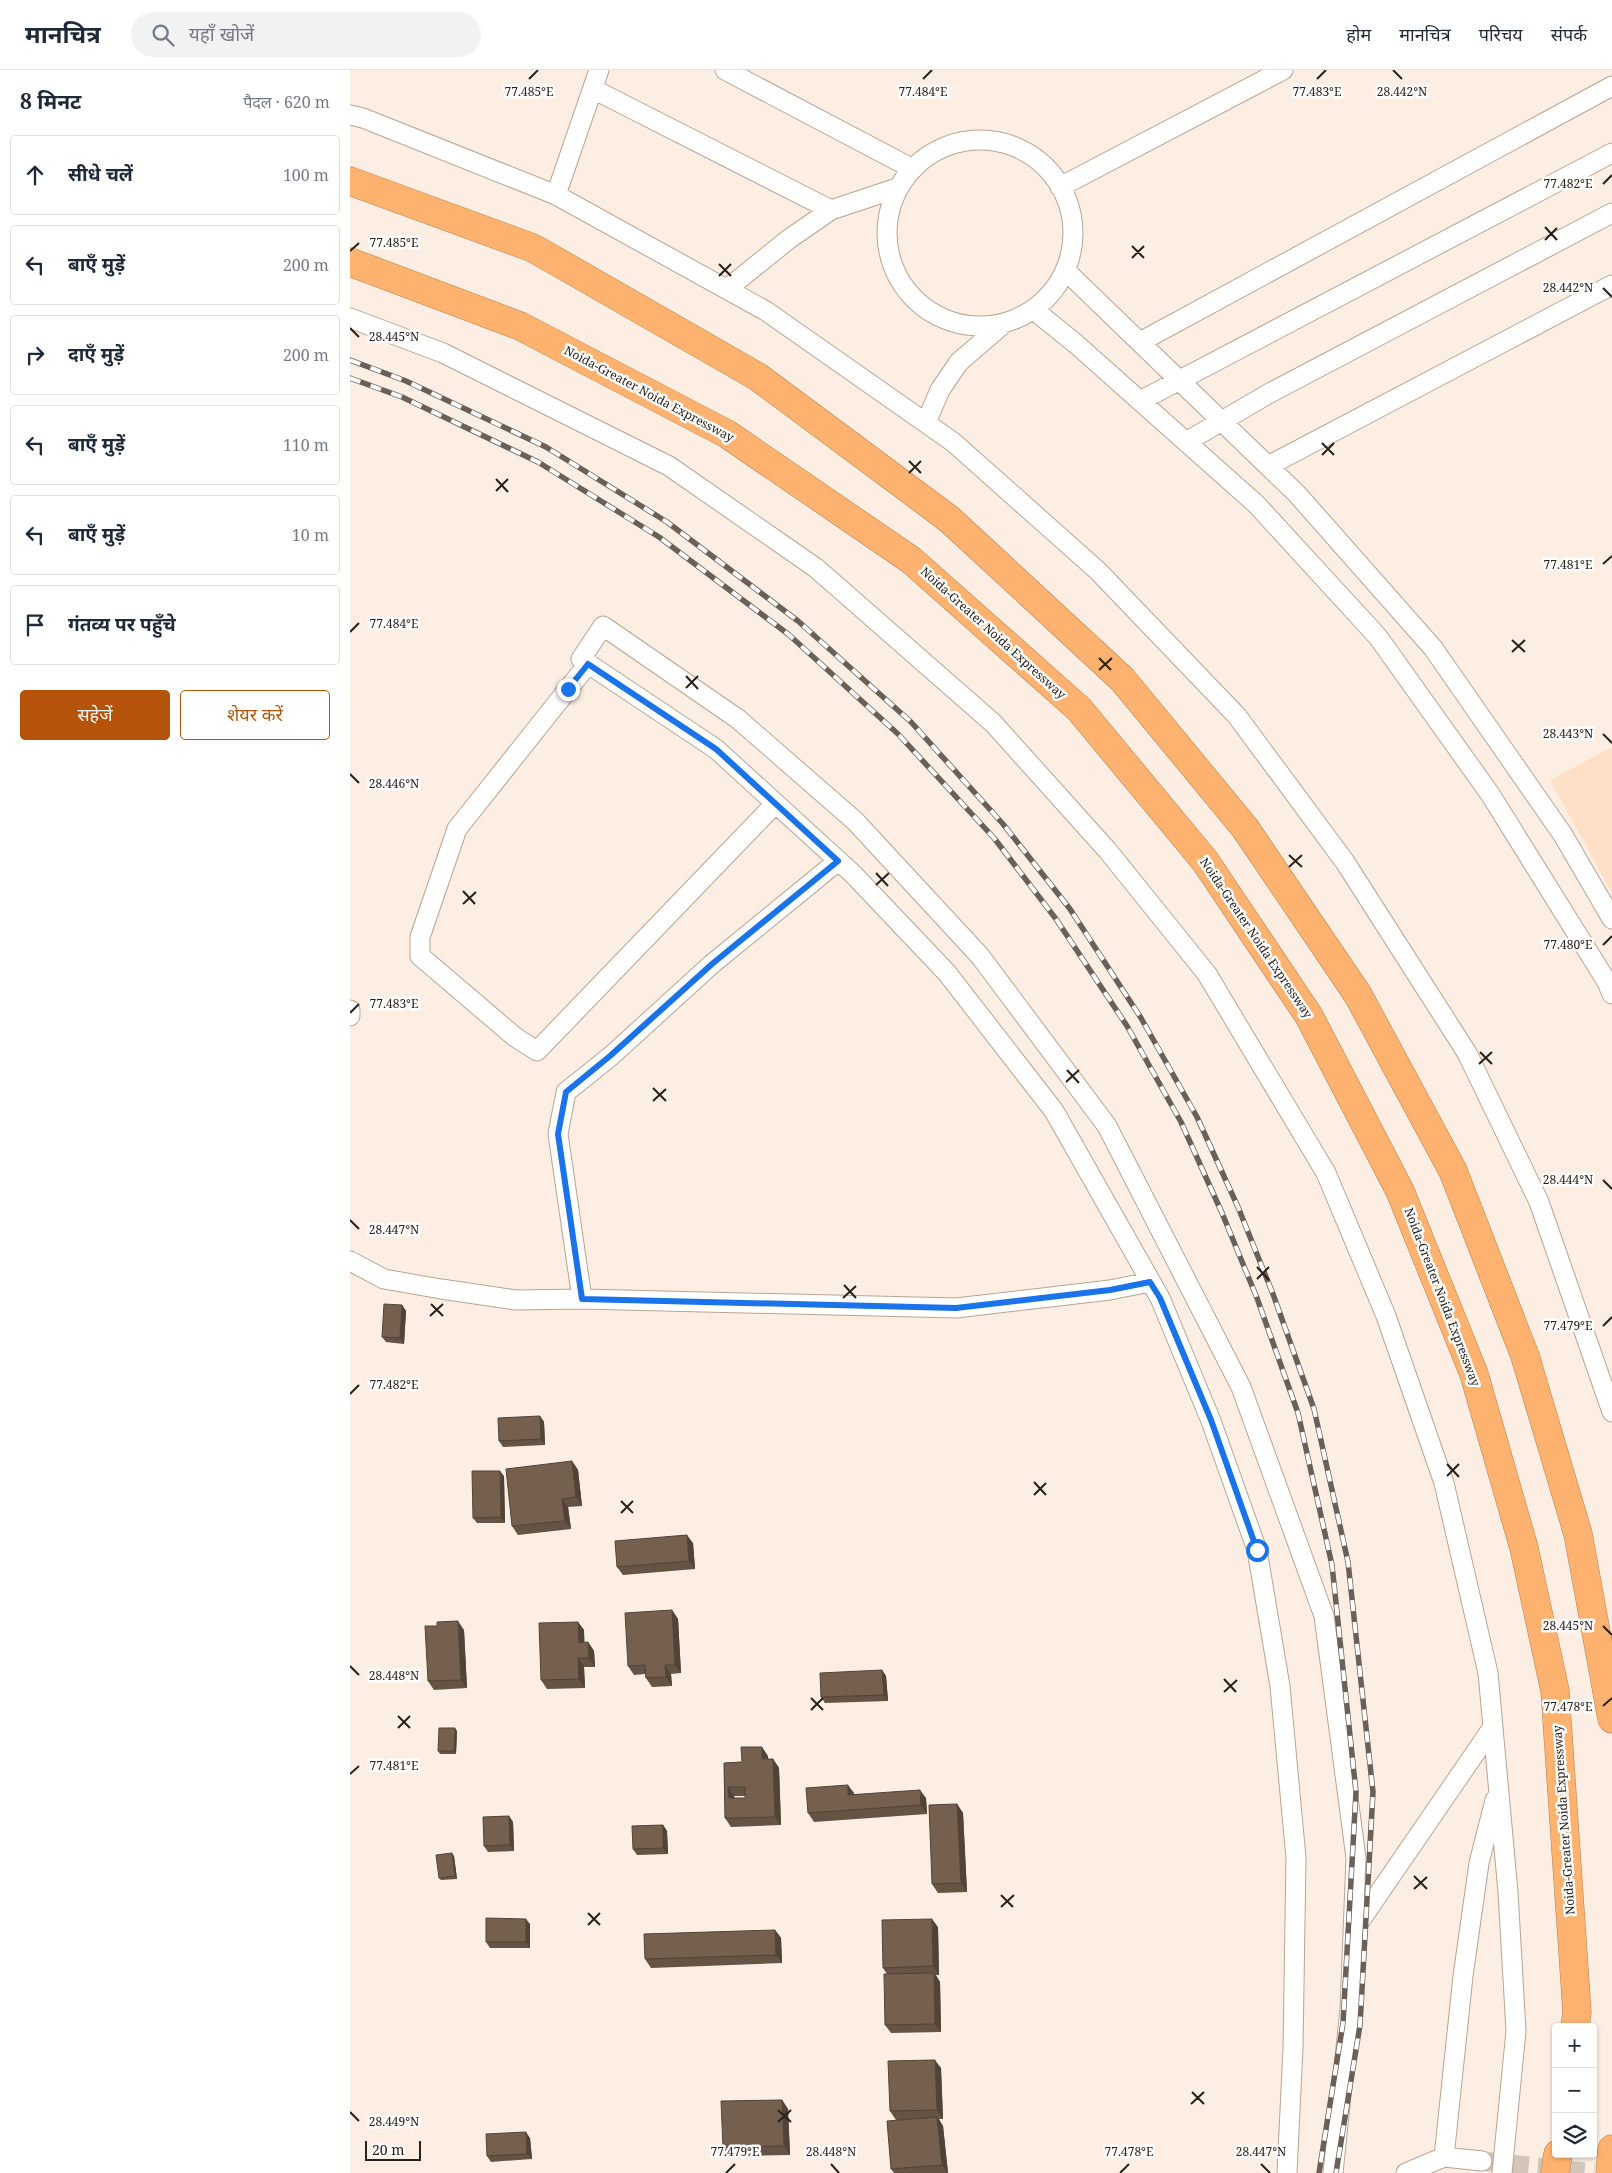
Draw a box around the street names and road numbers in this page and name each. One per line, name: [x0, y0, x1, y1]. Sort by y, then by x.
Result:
street label: Noida-Greater Noida Expressway: [561, 341, 737, 446]
street label: Noida-Greater Noida Expressway: [917, 563, 1070, 703]
street label: Noida-Greater Noida Expressway: [1196, 854, 1317, 1021]
street label: Noida-Greater Noida Expressway: [1400, 1205, 1485, 1389]
street label: Noida-Greater Noida Expressway: [1548, 1724, 1579, 1915]

